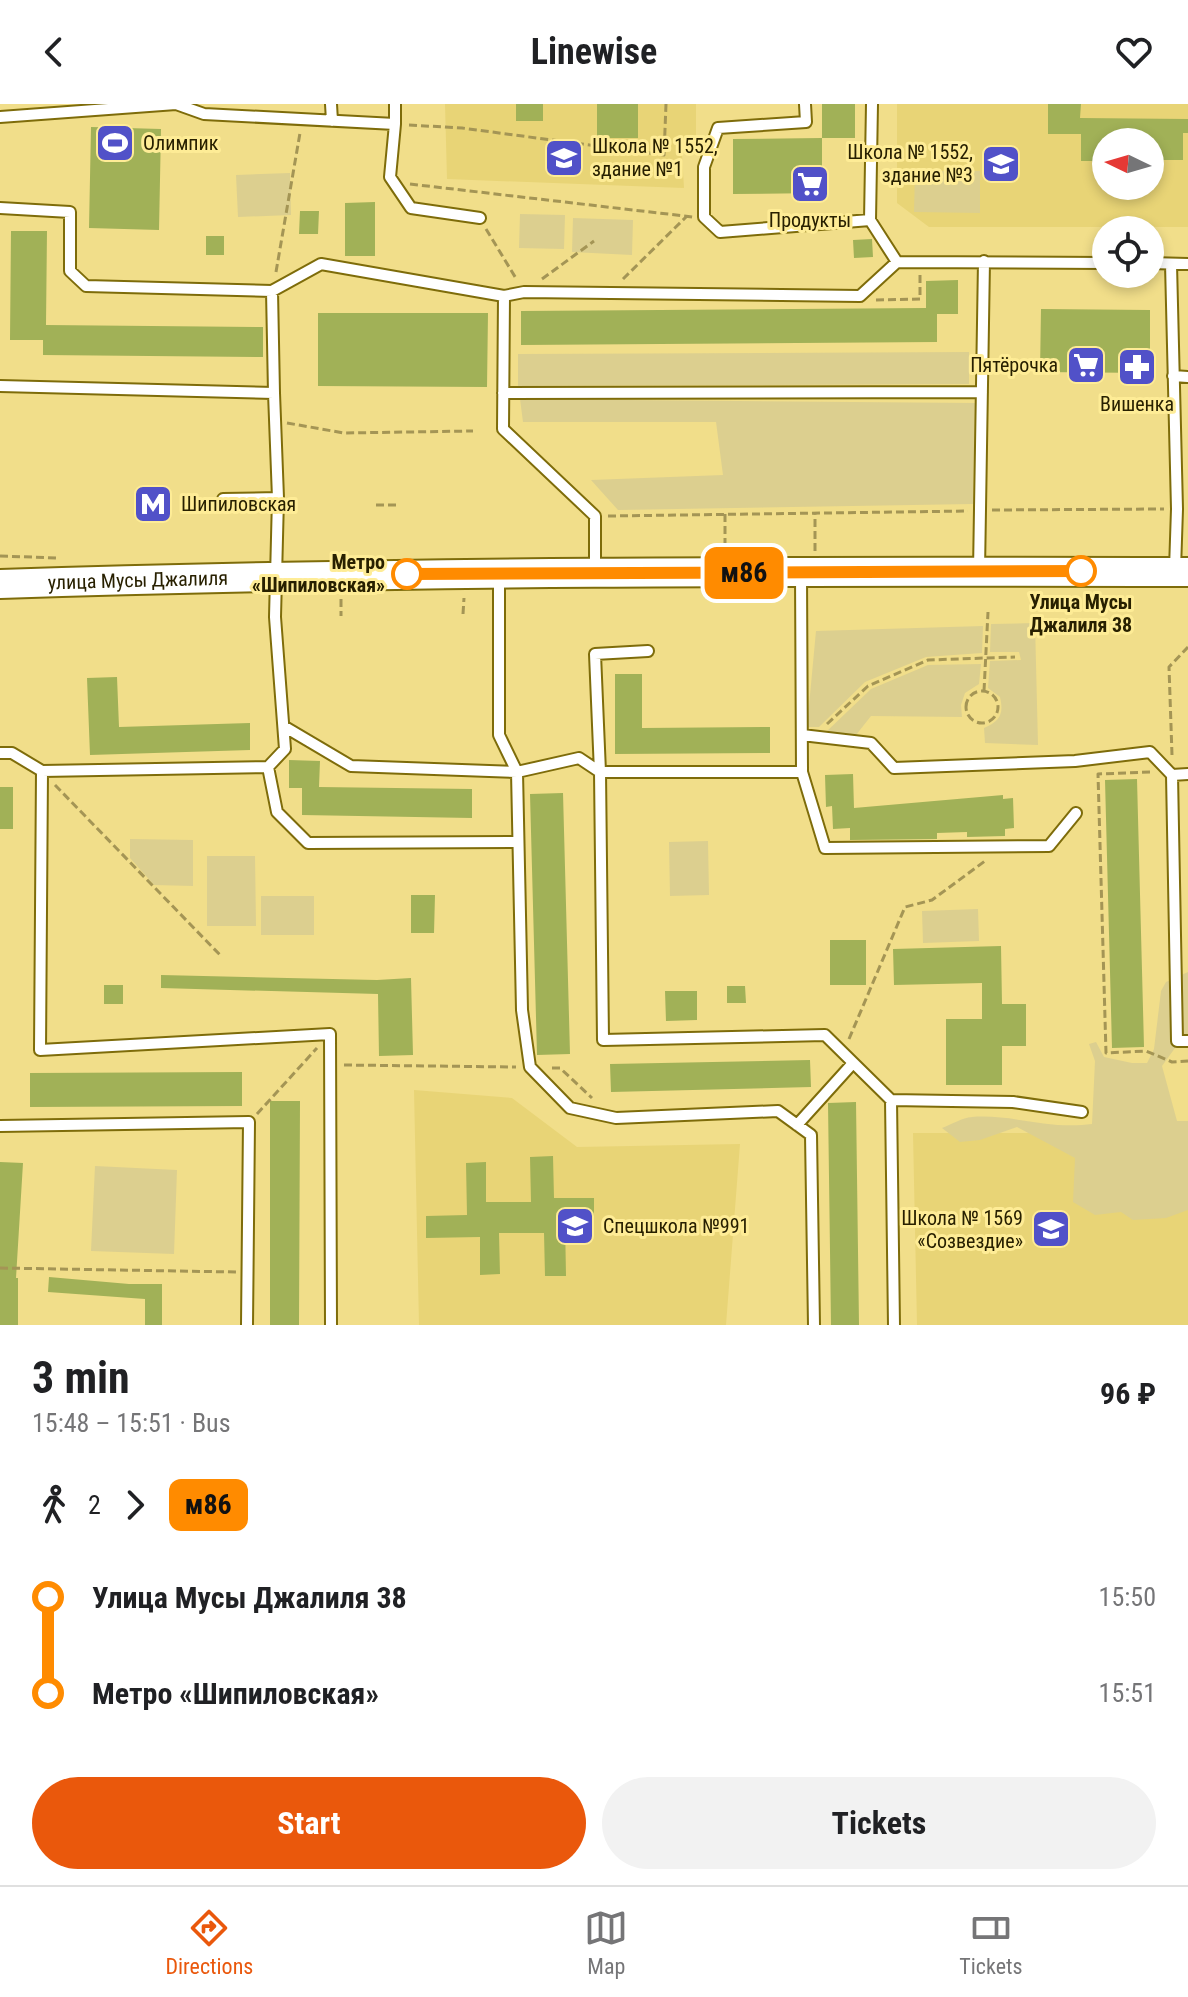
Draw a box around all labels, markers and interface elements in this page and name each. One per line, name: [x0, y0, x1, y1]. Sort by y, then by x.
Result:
icon: back: [32, 30, 76, 74]
icon: heart: [1112, 30, 1156, 74]
text: Linewise: [531, 31, 657, 73]
sports icon: Олимпик: [94, 122, 136, 164]
north arrow: [1092, 128, 1164, 200]
map controls: [1092, 128, 1164, 288]
place label: Олимпик: [143, 131, 219, 155]
place label: Школа № 1552, здание №1: [592, 134, 718, 181]
school or university icon: Школа № 1552, здание №1: [543, 137, 585, 179]
place label: Школа № 1552, здание №3: [847, 140, 973, 187]
school or university icon: Школа № 1552, здание №3: [980, 143, 1022, 185]
supermarket icon: Продукты: [789, 163, 831, 205]
place label: Продукты: [769, 208, 851, 232]
button: locate: [1092, 216, 1164, 288]
supermarket icon: Пятёрочка: [1065, 344, 1107, 386]
pharmacy icon: Вишенка: [1116, 346, 1158, 388]
place label: Пятёрочка: [970, 353, 1058, 377]
place label: Вишенка: [1100, 392, 1174, 416]
metro station icon: Шипиловская: [132, 483, 174, 525]
place label: Шипиловская: [181, 492, 296, 516]
line badge: м86: [698, 547, 790, 599]
place label: Метро «Шипиловская»: [252, 550, 385, 597]
text: м86: [721, 556, 767, 589]
marker: Улица Мусы Джалиля 38: [1066, 556, 1096, 586]
marker: Метро «Шипиловская»: [392, 559, 422, 589]
street label: улица Мусы Джалиля: [48, 566, 228, 594]
place label: Улица Мусы Джалиля 38: [1030, 590, 1132, 637]
school or university icon: Спецшкола №991: [554, 1205, 596, 1247]
place label: Школа № 1569 «Созвездие»: [901, 1206, 1023, 1253]
school or university icon: Школа № 1569 «Созвездие»: [1030, 1208, 1072, 1250]
place label: Спецшкола №991: [603, 1214, 749, 1238]
text: 3 min: [32, 1352, 130, 1404]
text: 96 ₽: [1100, 1376, 1156, 1411]
text: 15:48 – 15:51 · Bus: [32, 1408, 231, 1438]
icon: walk: [32, 1483, 76, 1527]
icon: forward: [113, 1483, 157, 1527]
text: м86: [185, 1488, 232, 1521]
text: 2: [88, 1490, 101, 1520]
text: Улица Мусы Джалиля 38: [92, 1580, 407, 1615]
text: 15:50: [1099, 1582, 1156, 1612]
text: Метро «Шипиловская»: [92, 1676, 379, 1711]
text: 15:51: [1099, 1678, 1156, 1708]
button: Start: [32, 1777, 586, 1869]
button: Tickets: [602, 1777, 1156, 1869]
tab: Directions: [165, 1906, 253, 1979]
tab: Map: [584, 1906, 628, 1979]
tab: Tickets: [959, 1906, 1023, 1979]

